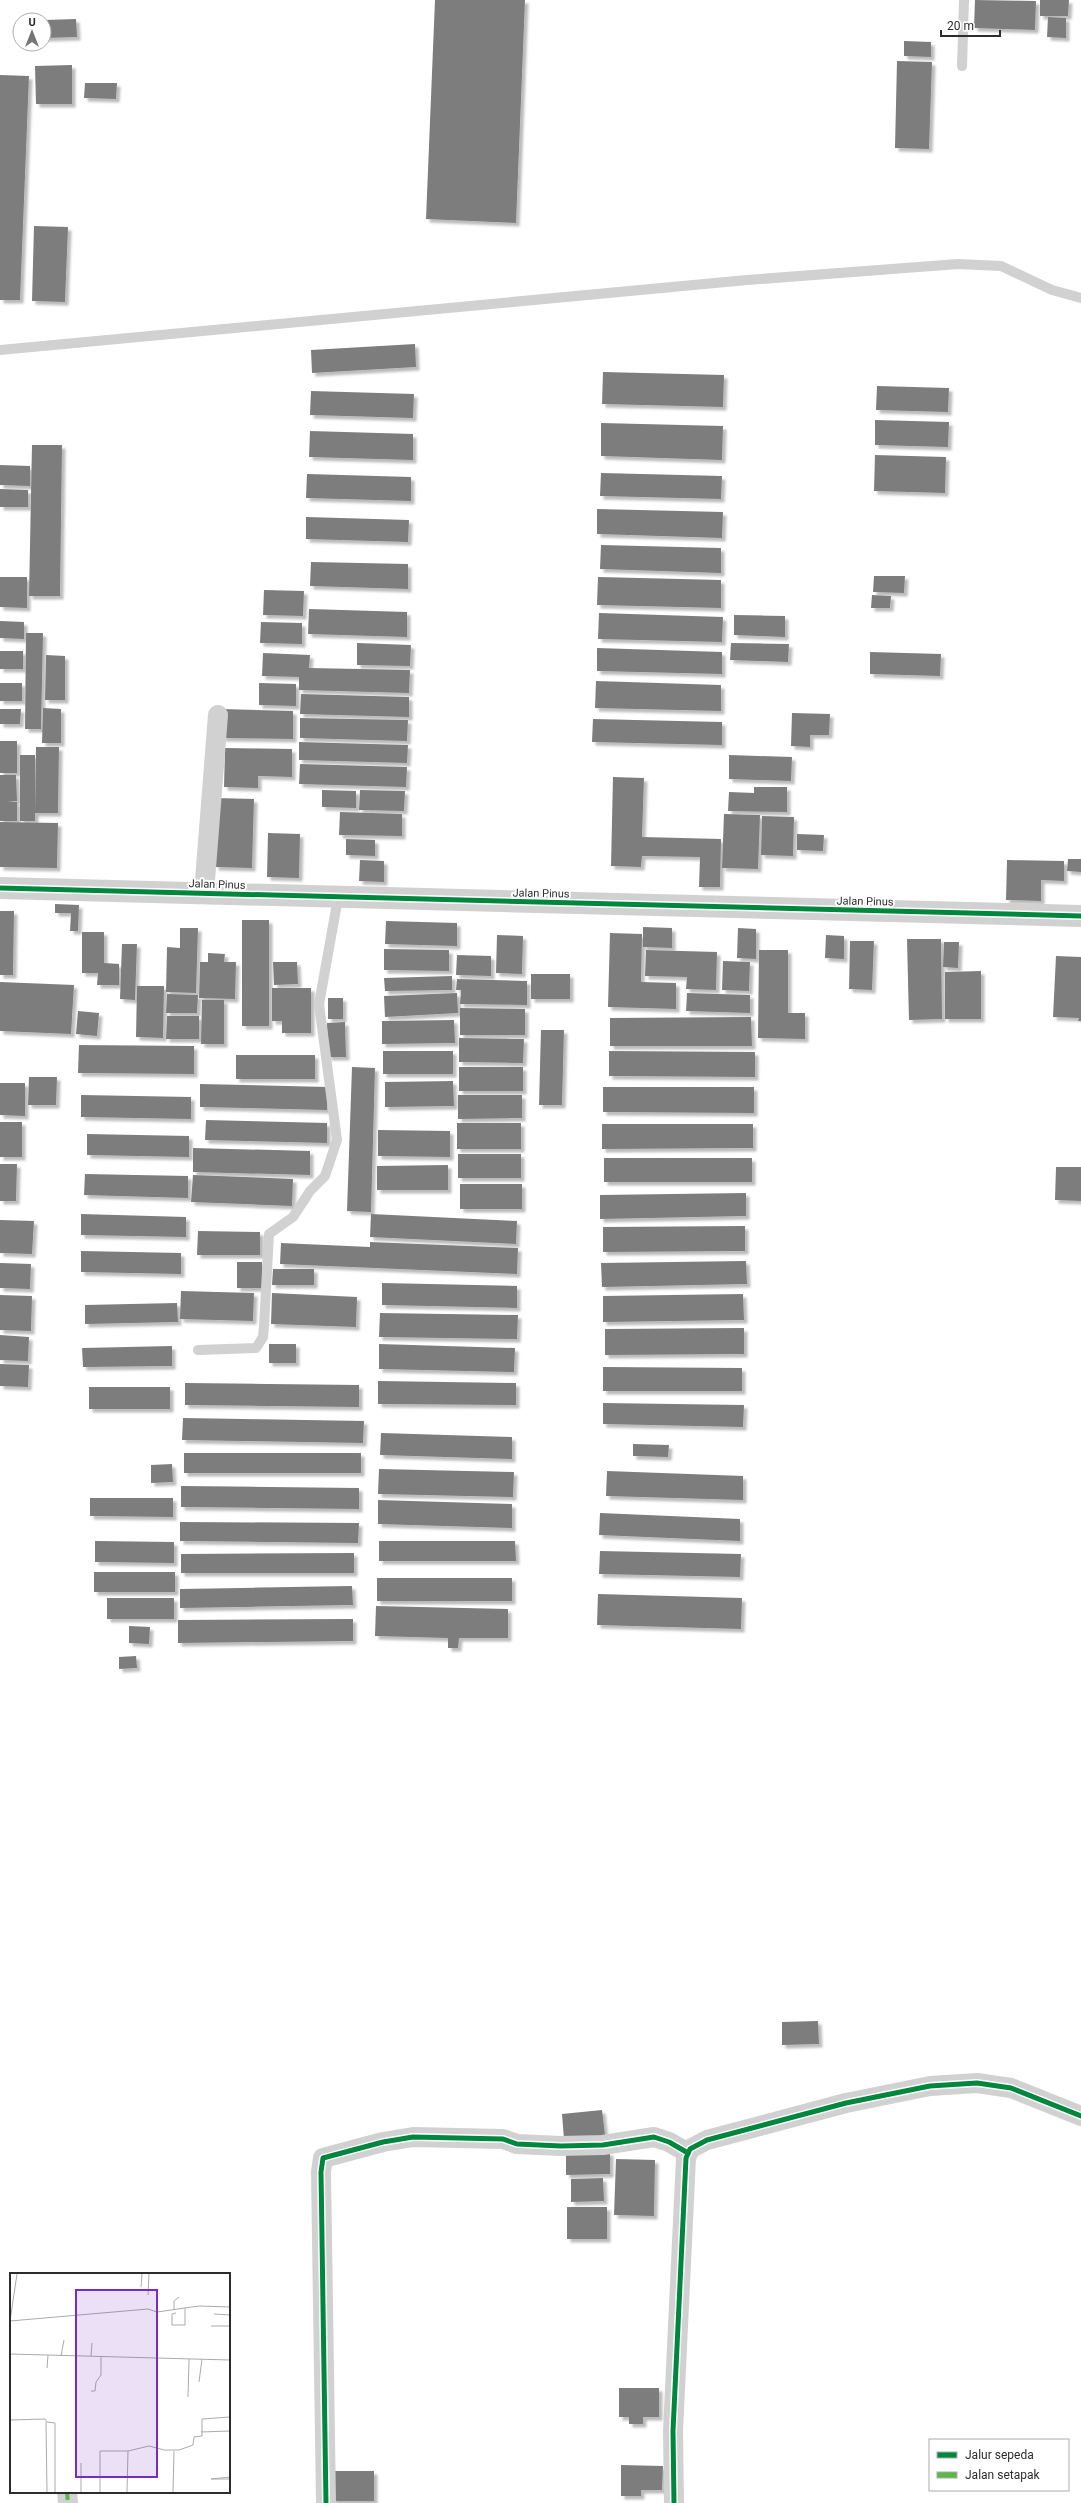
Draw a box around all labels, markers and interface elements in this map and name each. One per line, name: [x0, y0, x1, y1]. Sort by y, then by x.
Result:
north arrow: [12, 12, 52, 52]
scale bar: [941, 12, 1000, 38]
text: U: [28, 16, 36, 29]
text: 20 m: [947, 19, 974, 33]
street label: Jalan Pinus: [188, 877, 246, 892]
street label: Jalan Pinus: [512, 887, 570, 901]
street label: Jalan Pinus: [836, 895, 894, 909]
inset map: [10, 2273, 230, 2493]
legend: [929, 2439, 1069, 2491]
text: Jalur sepeda: [965, 2448, 1034, 2462]
text: Jalan setapak: [965, 2468, 1040, 2482]

